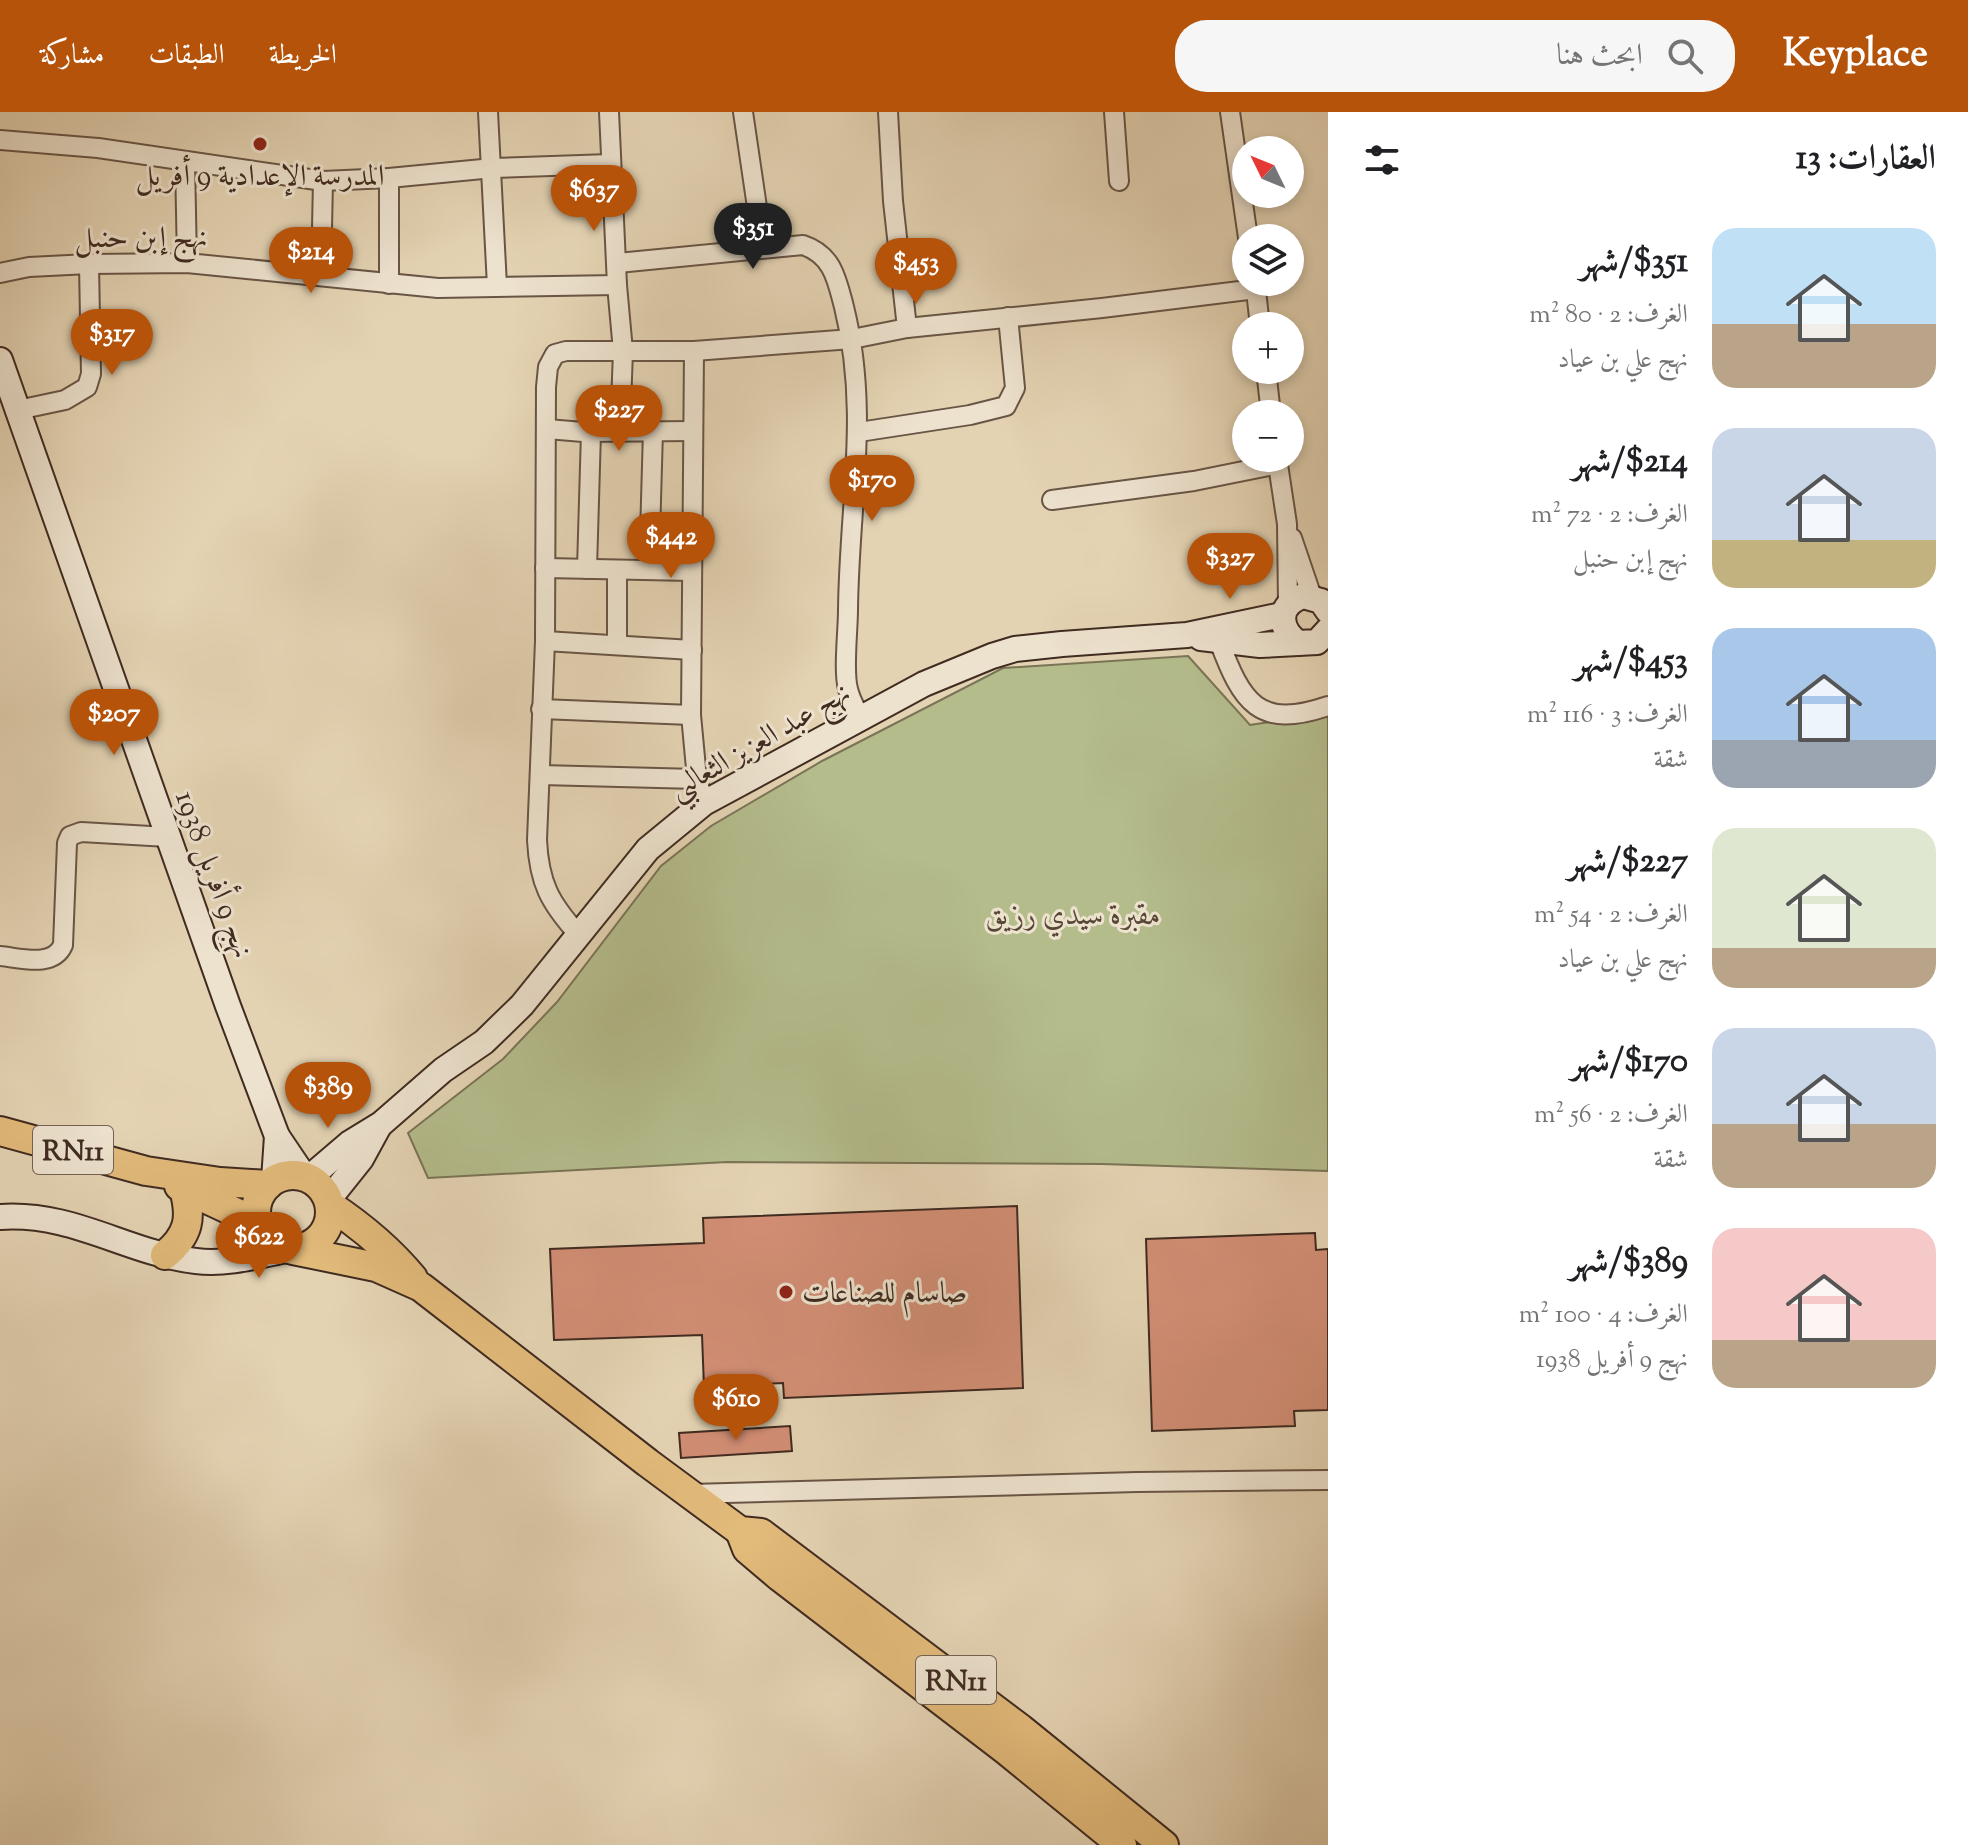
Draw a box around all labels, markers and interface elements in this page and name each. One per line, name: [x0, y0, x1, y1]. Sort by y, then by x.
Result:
search box: [1175, 20, 1735, 92]
text: Keyplace: [1783, 29, 1928, 83]
icon: search: [1663, 34, 1707, 78]
text: ابحث هنا: [1556, 35, 1643, 78]
text: مشاركة: [40, 36, 104, 76]
text: الطبقات: [148, 36, 225, 76]
text: الخريطة: [269, 36, 337, 76]
marker: المدرسة الإعدادية 9 أفريل: [251, 135, 269, 153]
text: العقارات: 13: [1796, 135, 1936, 184]
north arrow: [1232, 136, 1304, 208]
map controls: [1232, 136, 1304, 472]
icon: filters: [1360, 138, 1404, 182]
place label: المدرسة الإعدادية 9 أفريل: [136, 154, 384, 199]
pin: $637: [547, 165, 641, 233]
text: $637: [569, 172, 619, 209]
pin: $351: [706, 203, 800, 271]
text: $351: [732, 210, 774, 247]
street label: نهج إبن حنبل: [75, 218, 207, 264]
button: layers: [1232, 224, 1304, 296]
pin: $214: [264, 227, 358, 295]
text: $214: [287, 234, 335, 271]
pin: $453: [869, 238, 963, 306]
text: $351/شهر: [1580, 238, 1688, 287]
text: $453: [893, 245, 939, 282]
icon: home: [1776, 260, 1872, 356]
text: الغرف: 2 · 80 m²: [1529, 297, 1688, 334]
pin: $317: [65, 309, 159, 377]
button: +: [1232, 312, 1304, 384]
text: $317: [89, 316, 135, 353]
text: نهج علي بن عياد: [1558, 342, 1688, 379]
pin: $227: [572, 385, 666, 453]
text: $227: [593, 392, 645, 429]
button: −: [1232, 400, 1304, 472]
text: $214/شهر: [1572, 438, 1688, 487]
pin: $170: [825, 455, 919, 523]
icon: home: [1776, 460, 1872, 556]
text: $170: [848, 462, 896, 499]
text: الغرف: 2 · 72 m²: [1531, 497, 1688, 534]
pin: $442: [624, 512, 718, 580]
text: $442: [645, 519, 697, 556]
pin: $327: [1183, 533, 1277, 601]
text: $327: [1205, 540, 1255, 577]
text: نهج إبن حنبل: [1573, 542, 1688, 579]
text: $453/شهر: [1574, 638, 1688, 687]
icon: home: [1776, 660, 1872, 756]
street label: نهج عبد العزيز الثعالبي: [661, 673, 861, 815]
pin: $207: [67, 689, 161, 757]
text: $207: [88, 696, 140, 733]
text: الغرف: 3 · 116 m²: [1527, 697, 1688, 734]
text: شقة: [1654, 742, 1688, 779]
street label: نهج 9 أفريل 1938: [160, 784, 265, 966]
text: $227/شهر: [1568, 838, 1688, 887]
icon: home: [1776, 860, 1872, 956]
park label: مقبرة سيدي رزيق: [985, 895, 1161, 938]
text: الغرف: 2 · 54 m²: [1534, 897, 1688, 934]
text: نهج علي بن عياد: [1558, 942, 1688, 979]
text: $170/شهر: [1571, 1038, 1688, 1087]
icon: home: [1776, 1060, 1872, 1156]
pin: $389: [281, 1062, 375, 1130]
text: $389: [303, 1069, 353, 1106]
text: الغرف: 2 · 56 m²: [1534, 1097, 1688, 1134]
road number: RN11: [33, 1126, 113, 1174]
text: شقة: [1654, 1142, 1688, 1179]
pin: $622: [212, 1212, 306, 1280]
text: $622: [234, 1219, 284, 1256]
text: $389/شهر: [1569, 1238, 1688, 1287]
icon: home: [1776, 1260, 1872, 1356]
place label: صاسام للصناعات: [802, 1273, 967, 1318]
marker: صاسام للصناعات: [777, 1283, 795, 1301]
text: الغرف: 4 · 100 m²: [1519, 1297, 1688, 1334]
text: نهج 9 أفريل 1938: [1536, 1342, 1688, 1379]
pin: $610: [689, 1374, 783, 1442]
text: $610: [712, 1381, 760, 1418]
road number: RN11: [916, 1656, 996, 1704]

